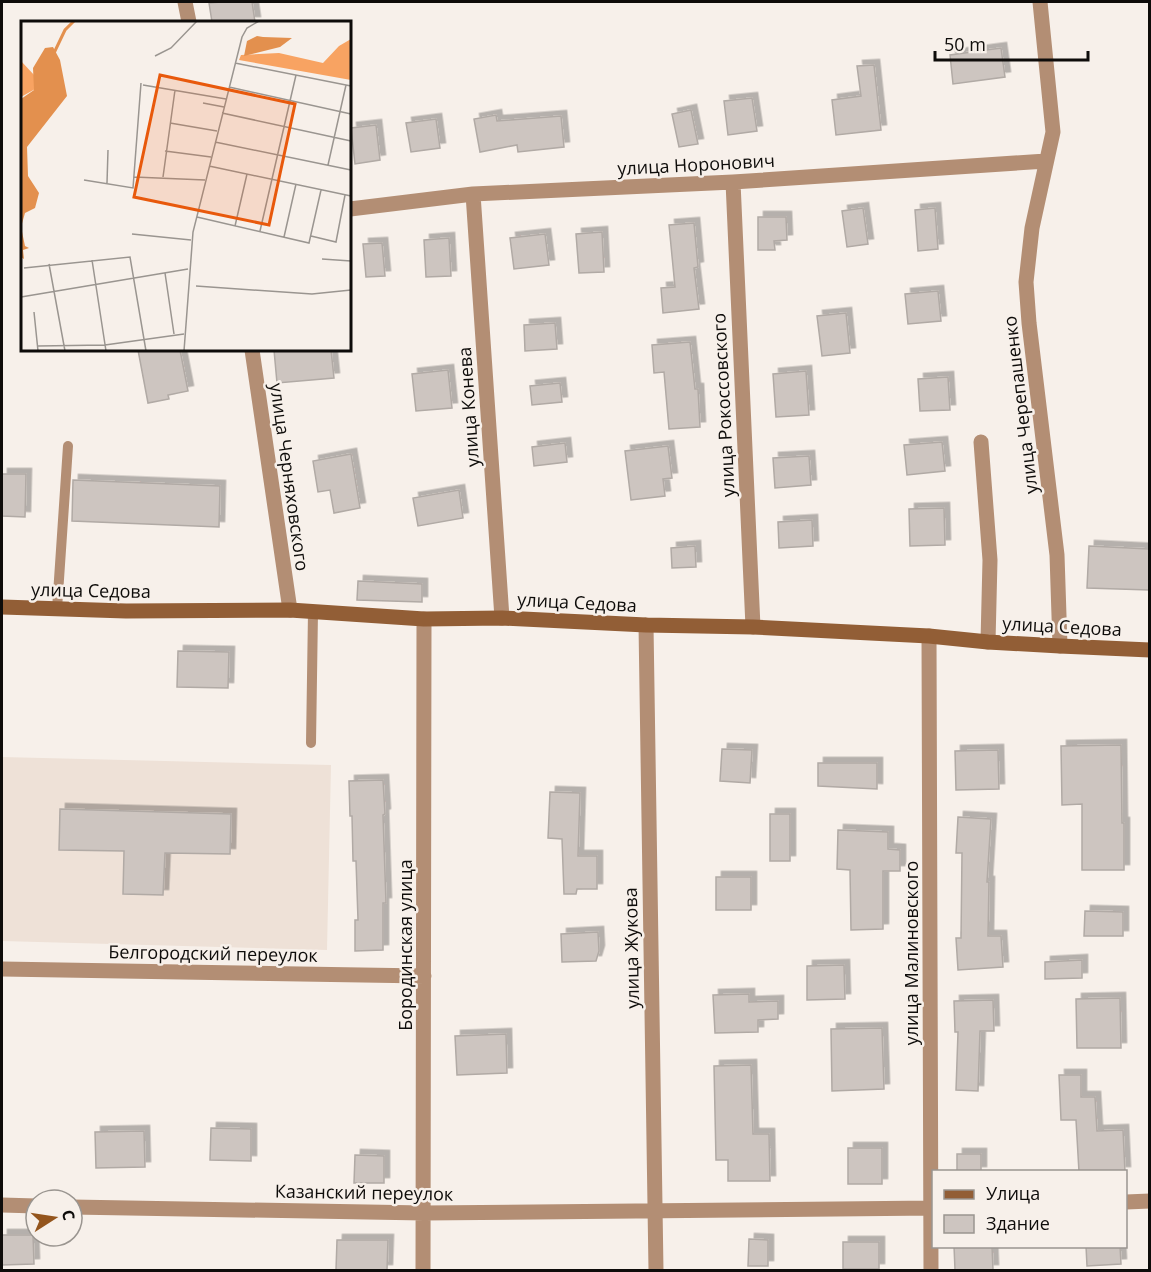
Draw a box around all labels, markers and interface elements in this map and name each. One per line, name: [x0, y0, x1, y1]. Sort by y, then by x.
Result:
inset map: [21, 21, 351, 351]
scale bar: [935, 24, 1088, 62]
text: 50 m: [944, 32, 986, 56]
street label: улица Норонович: [617, 148, 775, 180]
street label: улица Рокоссовского: [706, 312, 740, 498]
street label: улица Черепашенко: [997, 315, 1043, 495]
street label: улица Конева: [452, 346, 484, 468]
street label: улица Черняховского: [265, 381, 315, 573]
street label: улица Седова: [31, 577, 151, 603]
street label: улица Седова: [517, 587, 637, 617]
street label: улица Седова: [1002, 611, 1122, 641]
street label: Бородинская улица: [393, 859, 417, 1031]
street label: улица Малиновского: [899, 861, 923, 1045]
street label: улица Жукова: [618, 887, 644, 1009]
street label: Белгородский переулок: [108, 939, 319, 967]
legend: [932, 1170, 1127, 1248]
street label: Казанский переулок: [275, 1178, 454, 1206]
text: Улица: [986, 1181, 1040, 1205]
north arrow: [24, 1188, 84, 1248]
text: С: [57, 1208, 80, 1222]
text: Здание: [986, 1211, 1050, 1235]

